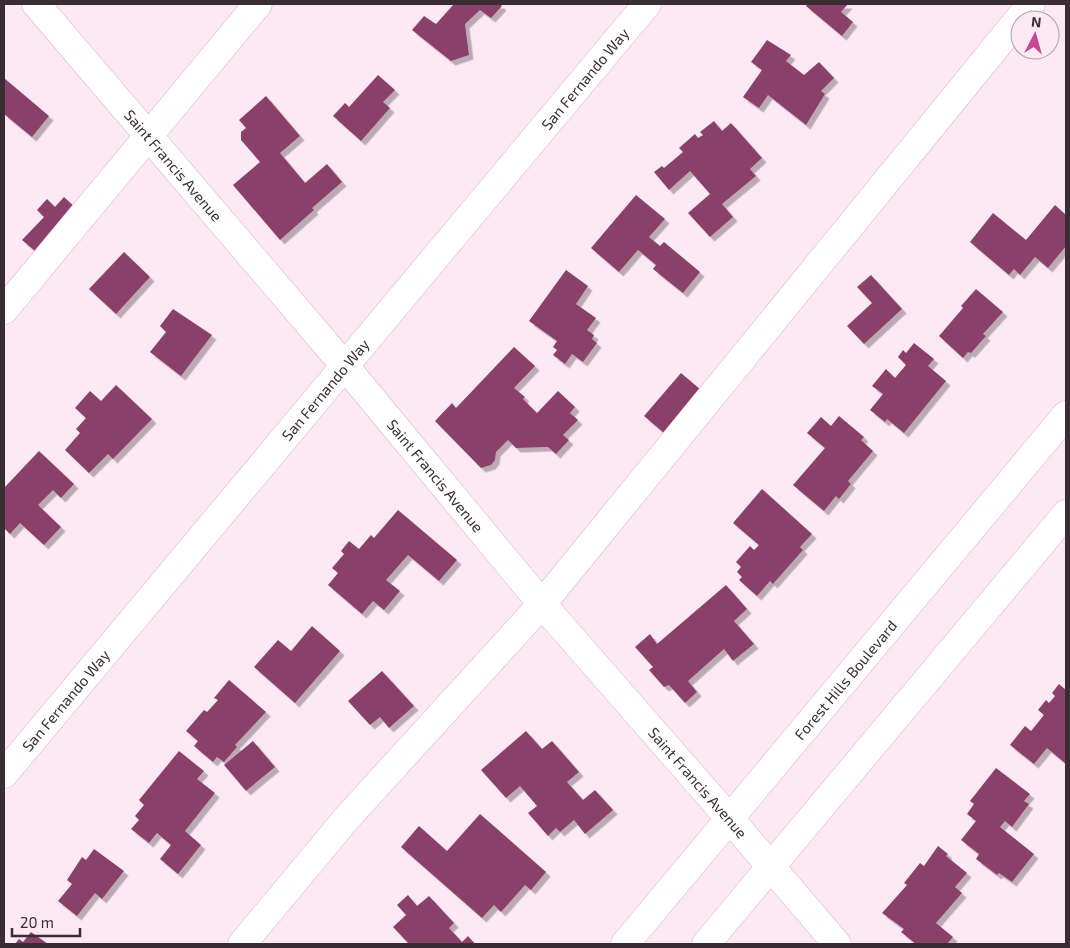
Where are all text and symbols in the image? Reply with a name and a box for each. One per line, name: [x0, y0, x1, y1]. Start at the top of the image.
north arrow: [1010, 10, 1060, 60]
text: N: [1030, 13, 1042, 31]
street label: San Fernando Way: [537, 24, 632, 133]
street label: Saint Francis Avenue: [121, 106, 226, 225]
street label: San Fernando Way: [278, 335, 373, 444]
street label: Saint Francis Avenue: [384, 415, 487, 536]
street label: Forest Hills Boulevard: [790, 616, 900, 743]
street label: San Fernando Way: [18, 646, 113, 755]
street label: Saint Francis Avenue: [645, 723, 751, 842]
scale bar: [12, 906, 80, 938]
text: 20 m: [20, 913, 54, 931]

